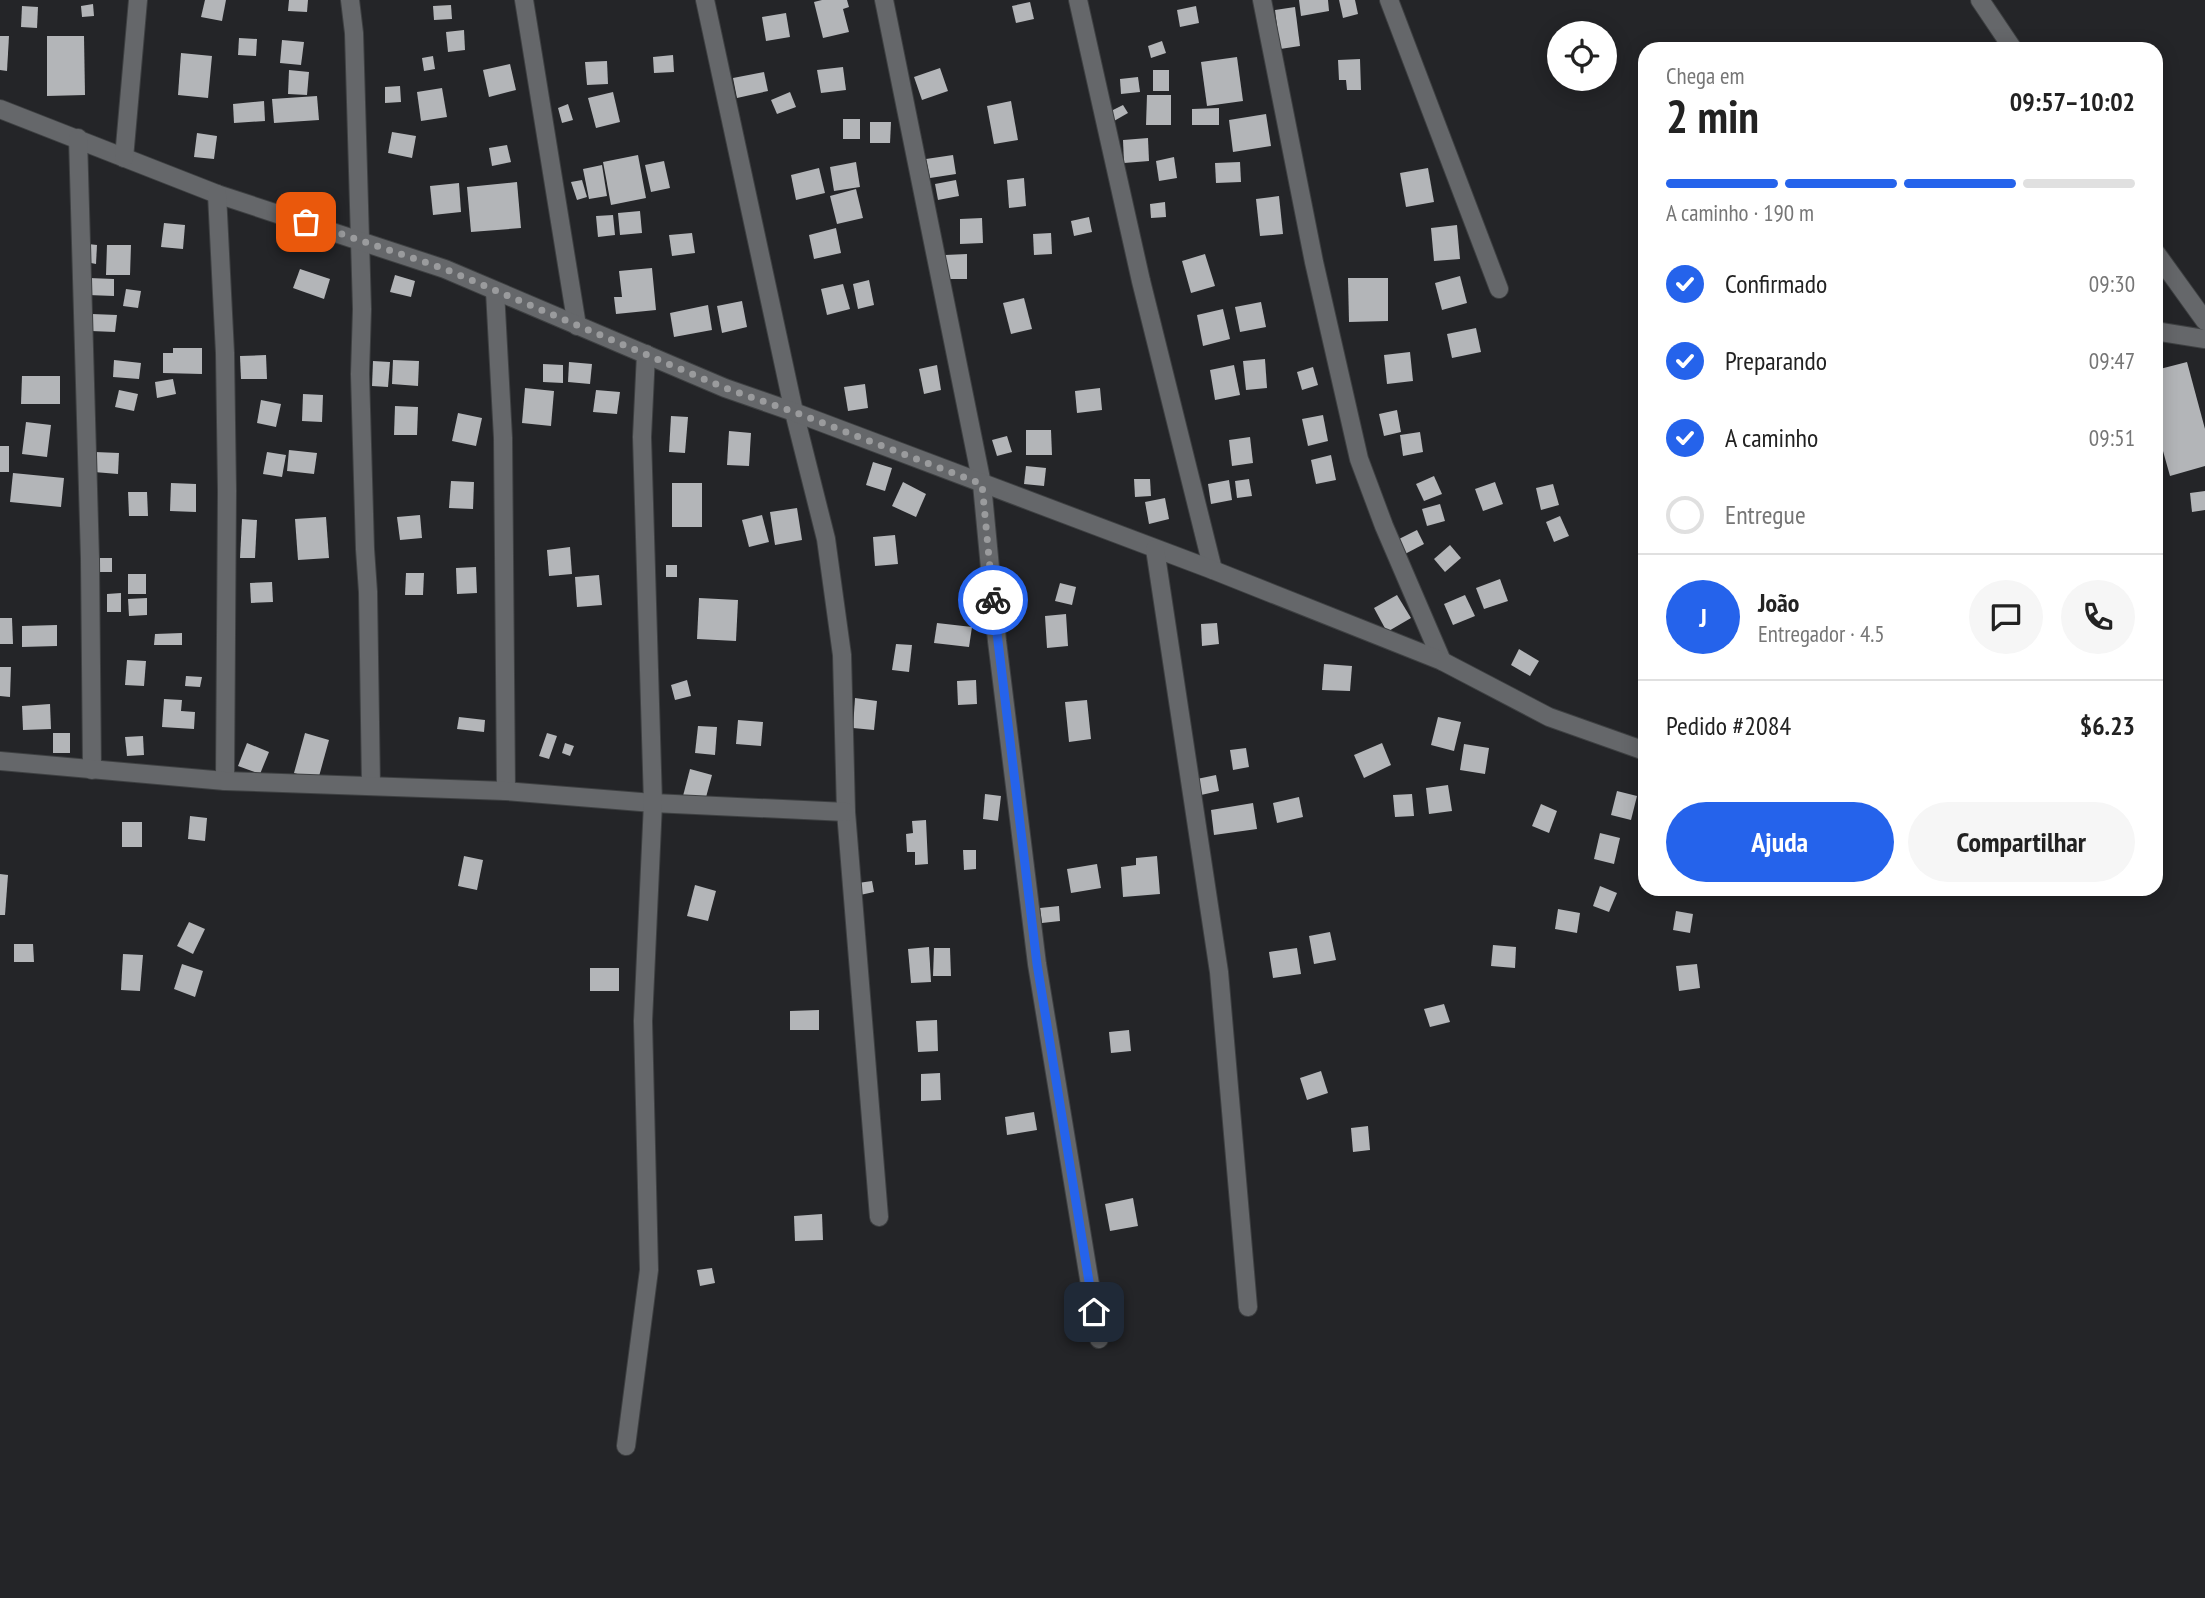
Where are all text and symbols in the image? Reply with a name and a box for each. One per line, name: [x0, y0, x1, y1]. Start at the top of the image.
map controls: [1547, 21, 1617, 91]
button: locate: [1547, 21, 1617, 91]
text: Chega em: [1666, 61, 1744, 90]
text: 09:57–10:02: [2010, 85, 2135, 118]
text: 2 min: [1666, 86, 1759, 146]
pin: [276, 192, 336, 252]
text: A caminho · 190 m: [1666, 198, 1814, 227]
icon: bag: [287, 203, 325, 241]
icon: check: [1666, 265, 1704, 303]
text: Confirmado: [1725, 267, 1827, 300]
text: 09:30: [2089, 269, 2135, 298]
icon: check: [1666, 342, 1704, 380]
text: Preparando: [1725, 344, 1827, 377]
text: 09:47: [2089, 346, 2135, 375]
icon: check: [1666, 419, 1704, 457]
text: A caminho: [1725, 421, 1818, 454]
text: 09:51: [2089, 423, 2135, 452]
text: Entregue: [1725, 498, 1806, 531]
courier: [958, 565, 1028, 635]
button: chat: [1969, 580, 2043, 654]
button: phone: [2061, 580, 2135, 654]
icon: bike: [974, 581, 1012, 619]
text: João: [1758, 586, 1799, 619]
text: J: [1699, 601, 1707, 634]
text: Entregador · 4.5: [1758, 619, 1885, 648]
text: Pedido #2084: [1666, 709, 1791, 742]
text: $6.23: [2080, 709, 2135, 742]
button: Ajuda: [1666, 802, 1894, 882]
button: Compartilhar: [1908, 802, 2135, 882]
pin: [1064, 1282, 1124, 1342]
icon: home: [1075, 1293, 1113, 1331]

